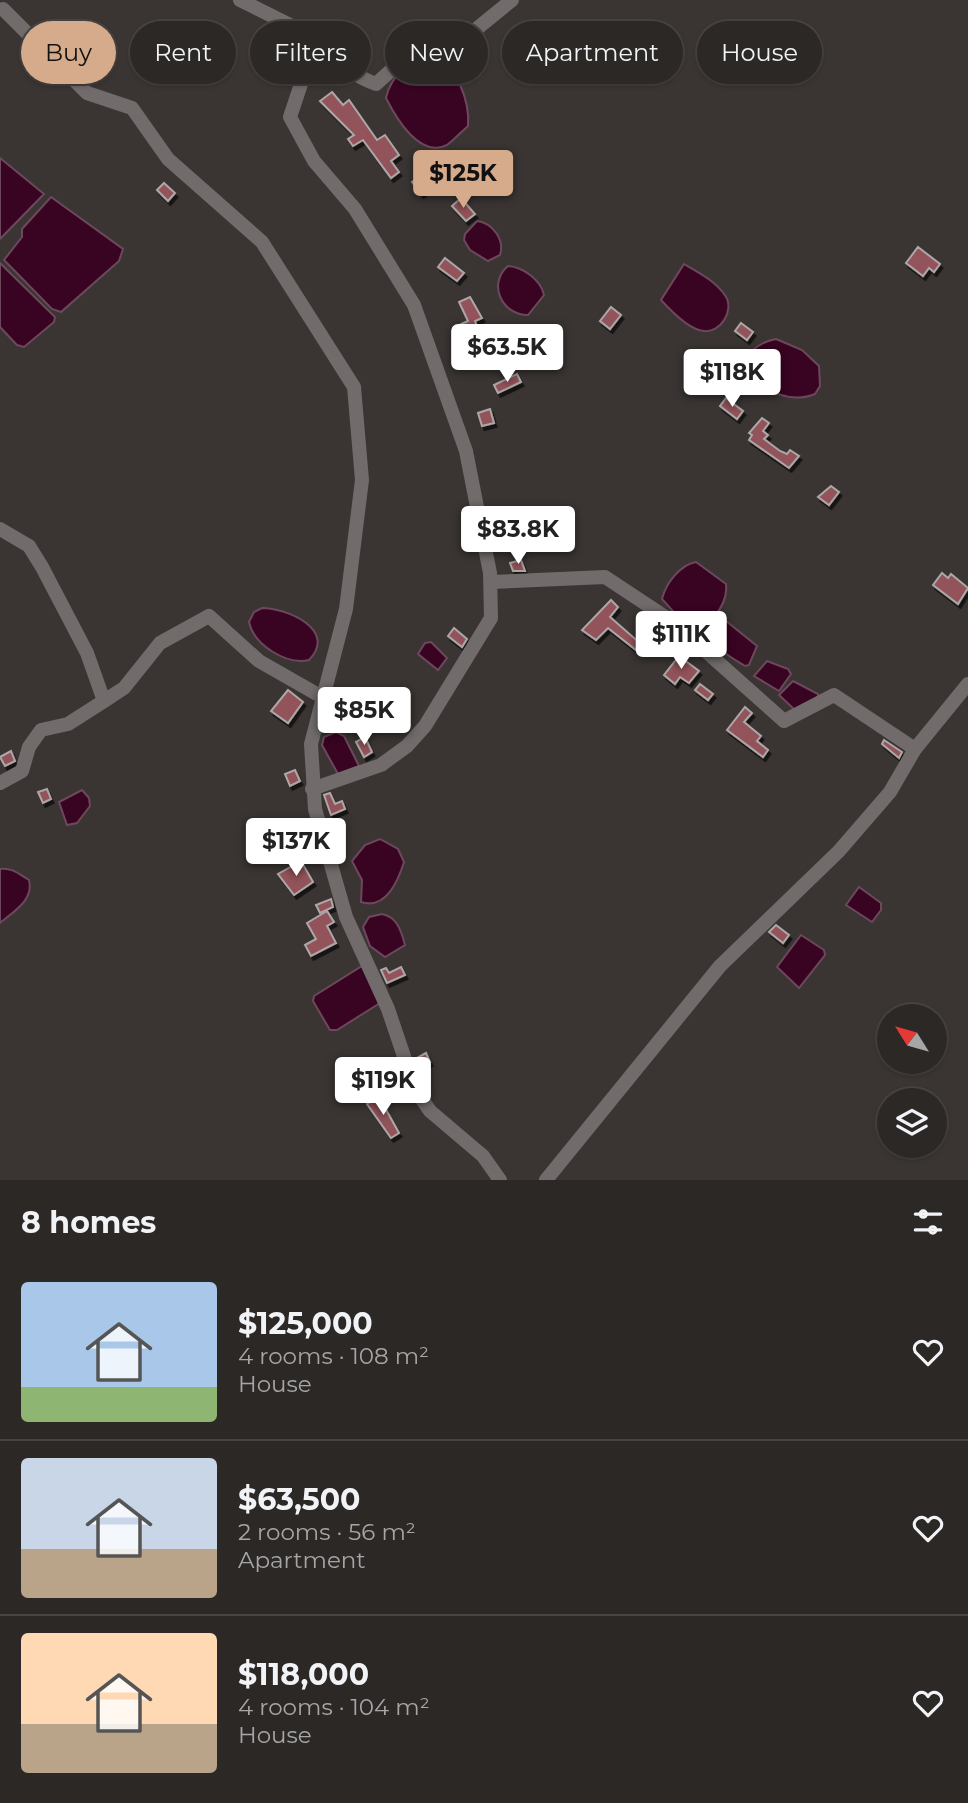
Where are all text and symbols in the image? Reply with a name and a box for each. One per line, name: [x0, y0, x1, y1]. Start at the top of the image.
chip: Buy: [21, 21, 116, 84]
chip: Rent: [130, 21, 236, 84]
chip: Filters: [250, 21, 371, 84]
chip: New: [385, 21, 488, 84]
chip: Apartment: [502, 21, 683, 84]
chip: House: [697, 21, 822, 84]
pin: $125K: [414, 150, 512, 210]
text: $125K: [429, 159, 497, 187]
pin: $63.5K: [450, 324, 564, 384]
text: $63.5K: [467, 333, 547, 361]
pin: $118K: [683, 350, 781, 409]
text: $118K: [700, 358, 764, 386]
pin: $83.8K: [461, 506, 575, 566]
text: $83.8K: [477, 515, 559, 543]
pin: $111K: [632, 612, 730, 671]
text: $111K: [652, 620, 710, 648]
pin: $85K: [323, 688, 405, 747]
text: $85K: [334, 696, 394, 724]
pin: $137K: [247, 818, 345, 878]
text: $137K: [262, 827, 330, 855]
north arrow: [877, 1004, 947, 1074]
map controls: [877, 1004, 947, 1158]
pin: $119K: [334, 1058, 432, 1117]
text: $119K: [351, 1066, 415, 1094]
button: layers: [877, 1088, 947, 1158]
icon: filters: [909, 1203, 947, 1241]
text: 8 homes: [21, 1204, 156, 1241]
text: $125,000: [238, 1305, 373, 1342]
icon: home: [77, 1310, 161, 1394]
icon: heart: [909, 1333, 947, 1371]
text: 4 rooms · 108 m²: [238, 1342, 429, 1370]
text: House: [238, 1370, 312, 1398]
text: $63,500: [238, 1481, 360, 1518]
icon: home: [77, 1486, 161, 1570]
icon: heart: [909, 1509, 947, 1547]
text: 2 rooms · 56 m²: [238, 1518, 416, 1546]
text: Apartment: [238, 1546, 366, 1574]
text: $118,000: [238, 1656, 369, 1693]
icon: home: [77, 1661, 161, 1745]
icon: heart: [909, 1684, 947, 1722]
text: 4 rooms · 104 m²: [238, 1693, 430, 1721]
text: House: [238, 1721, 312, 1749]

